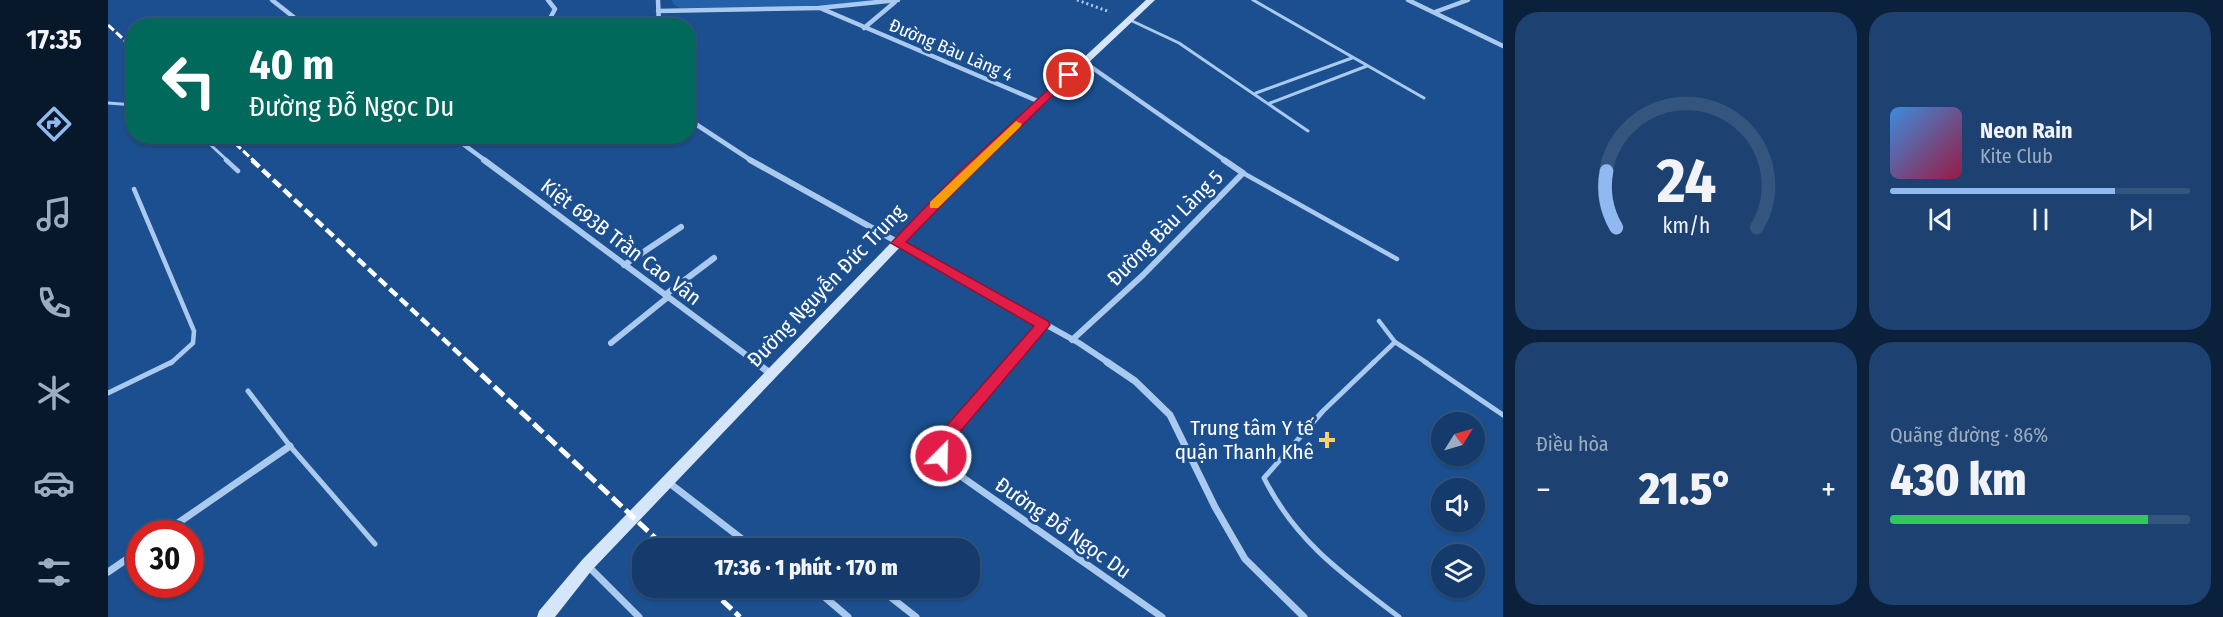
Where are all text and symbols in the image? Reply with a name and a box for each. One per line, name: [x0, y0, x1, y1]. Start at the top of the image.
street label: Đường Bàu Làng 4: [886, 14, 1016, 86]
text: 17:35: [26, 24, 82, 56]
text: 40 m: [249, 40, 334, 90]
icon: left: [150, 42, 228, 120]
pin: [1043, 49, 1094, 100]
icon: arrive: [1052, 58, 1085, 91]
text: Đường Đỗ Ngọc Du: [249, 91, 454, 123]
icon: directions: [33, 103, 75, 145]
text: Neon Rain: [1980, 117, 2073, 144]
text: 24: [1655, 144, 1716, 219]
text: Kite Club: [1980, 144, 2053, 168]
street label: Đường Bàu Làng 5: [1102, 165, 1228, 291]
street label: Kiệt 693B Trần Cao Vân: [536, 173, 706, 311]
icon: music: [33, 193, 75, 235]
street label: Đường Nguyễn Đức Trung: [742, 199, 910, 373]
icon: previous: [1924, 203, 1957, 236]
icon: pause: [2024, 203, 2057, 236]
icon: next: [2124, 203, 2157, 236]
text: km/h: [1662, 214, 1710, 240]
icon: phone: [33, 282, 75, 324]
icon: climate: [33, 372, 75, 414]
north arrow: [1431, 412, 1485, 466]
map controls: [1431, 412, 1485, 598]
place label: Trung tâm Y tế quận Thanh Khê: [1175, 415, 1315, 465]
text: Quãng đường · 86%: [1890, 423, 2048, 447]
position arrow: [909, 424, 973, 488]
marker: Trung tâm Y tế quận Thanh Khê: [1318, 431, 1336, 449]
text: Điều hòa: [1536, 432, 1609, 456]
text: 430 km: [1890, 453, 2026, 507]
icon: car: [33, 462, 75, 504]
text: 21.5°: [1639, 462, 1733, 516]
text: −: [1536, 470, 1551, 510]
text: +: [1821, 470, 1836, 510]
street label: Đường Đỗ Ngọc Du: [990, 472, 1136, 584]
button: sound: [1431, 478, 1485, 532]
speed limit sign: 30: [126, 520, 204, 598]
button: layers: [1431, 544, 1485, 598]
icon: filters: [33, 551, 75, 593]
text: 17:36 · 1 phút · 170 m: [714, 554, 898, 581]

